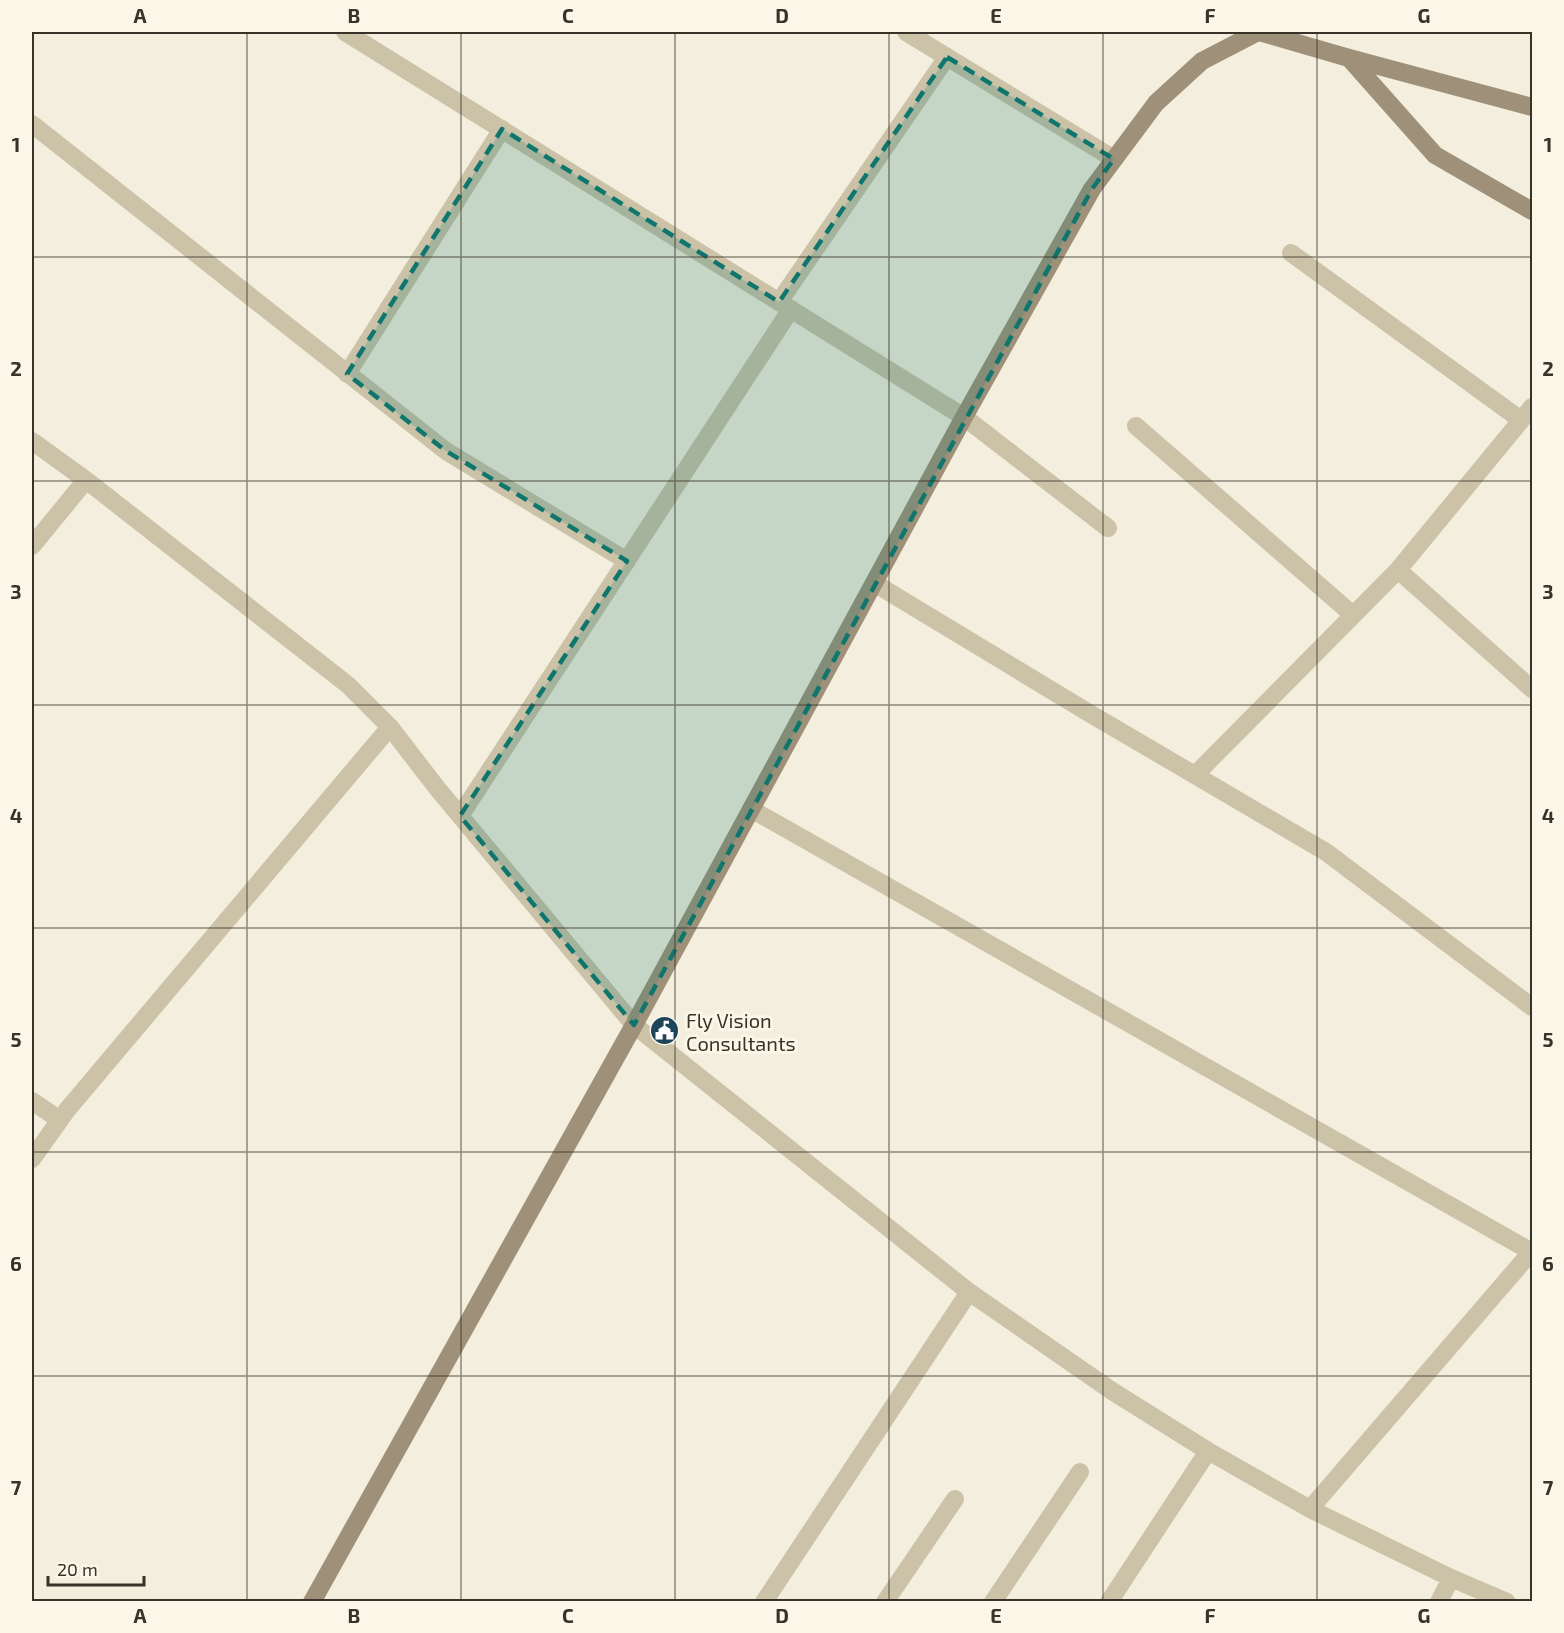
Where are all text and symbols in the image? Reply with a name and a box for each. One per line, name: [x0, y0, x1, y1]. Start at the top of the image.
text: A: [133, 3, 147, 27]
text: B: [348, 3, 360, 27]
text: C: [562, 3, 574, 27]
text: D: [775, 3, 789, 27]
text: E: [990, 3, 1002, 27]
text: F: [1204, 3, 1216, 27]
text: G: [1418, 3, 1430, 27]
text: 1: [12, 132, 20, 156]
text: 1: [1544, 132, 1552, 156]
text: 2: [10, 356, 22, 380]
text: 2: [1542, 356, 1554, 380]
text: 3: [10, 579, 22, 603]
text: 3: [1542, 579, 1554, 603]
text: 4: [10, 803, 23, 827]
text: 4: [1542, 803, 1555, 827]
place label: Fly Vision Consultants: [686, 1008, 796, 1055]
public building icon: Fly Vision Consultants: [649, 1015, 681, 1047]
text: 5: [10, 1027, 22, 1051]
text: 5: [1542, 1027, 1554, 1051]
text: 6: [10, 1251, 22, 1275]
text: 6: [1542, 1251, 1554, 1275]
text: 7: [11, 1475, 22, 1499]
text: 7: [1543, 1475, 1554, 1499]
scale bar: [48, 1549, 144, 1587]
text: 20 m: [57, 1558, 98, 1580]
text: A: [133, 1603, 147, 1627]
text: B: [348, 1603, 360, 1627]
text: C: [562, 1603, 574, 1627]
text: D: [775, 1603, 789, 1627]
text: E: [990, 1603, 1002, 1627]
text: F: [1204, 1603, 1216, 1627]
text: G: [1418, 1603, 1430, 1627]

